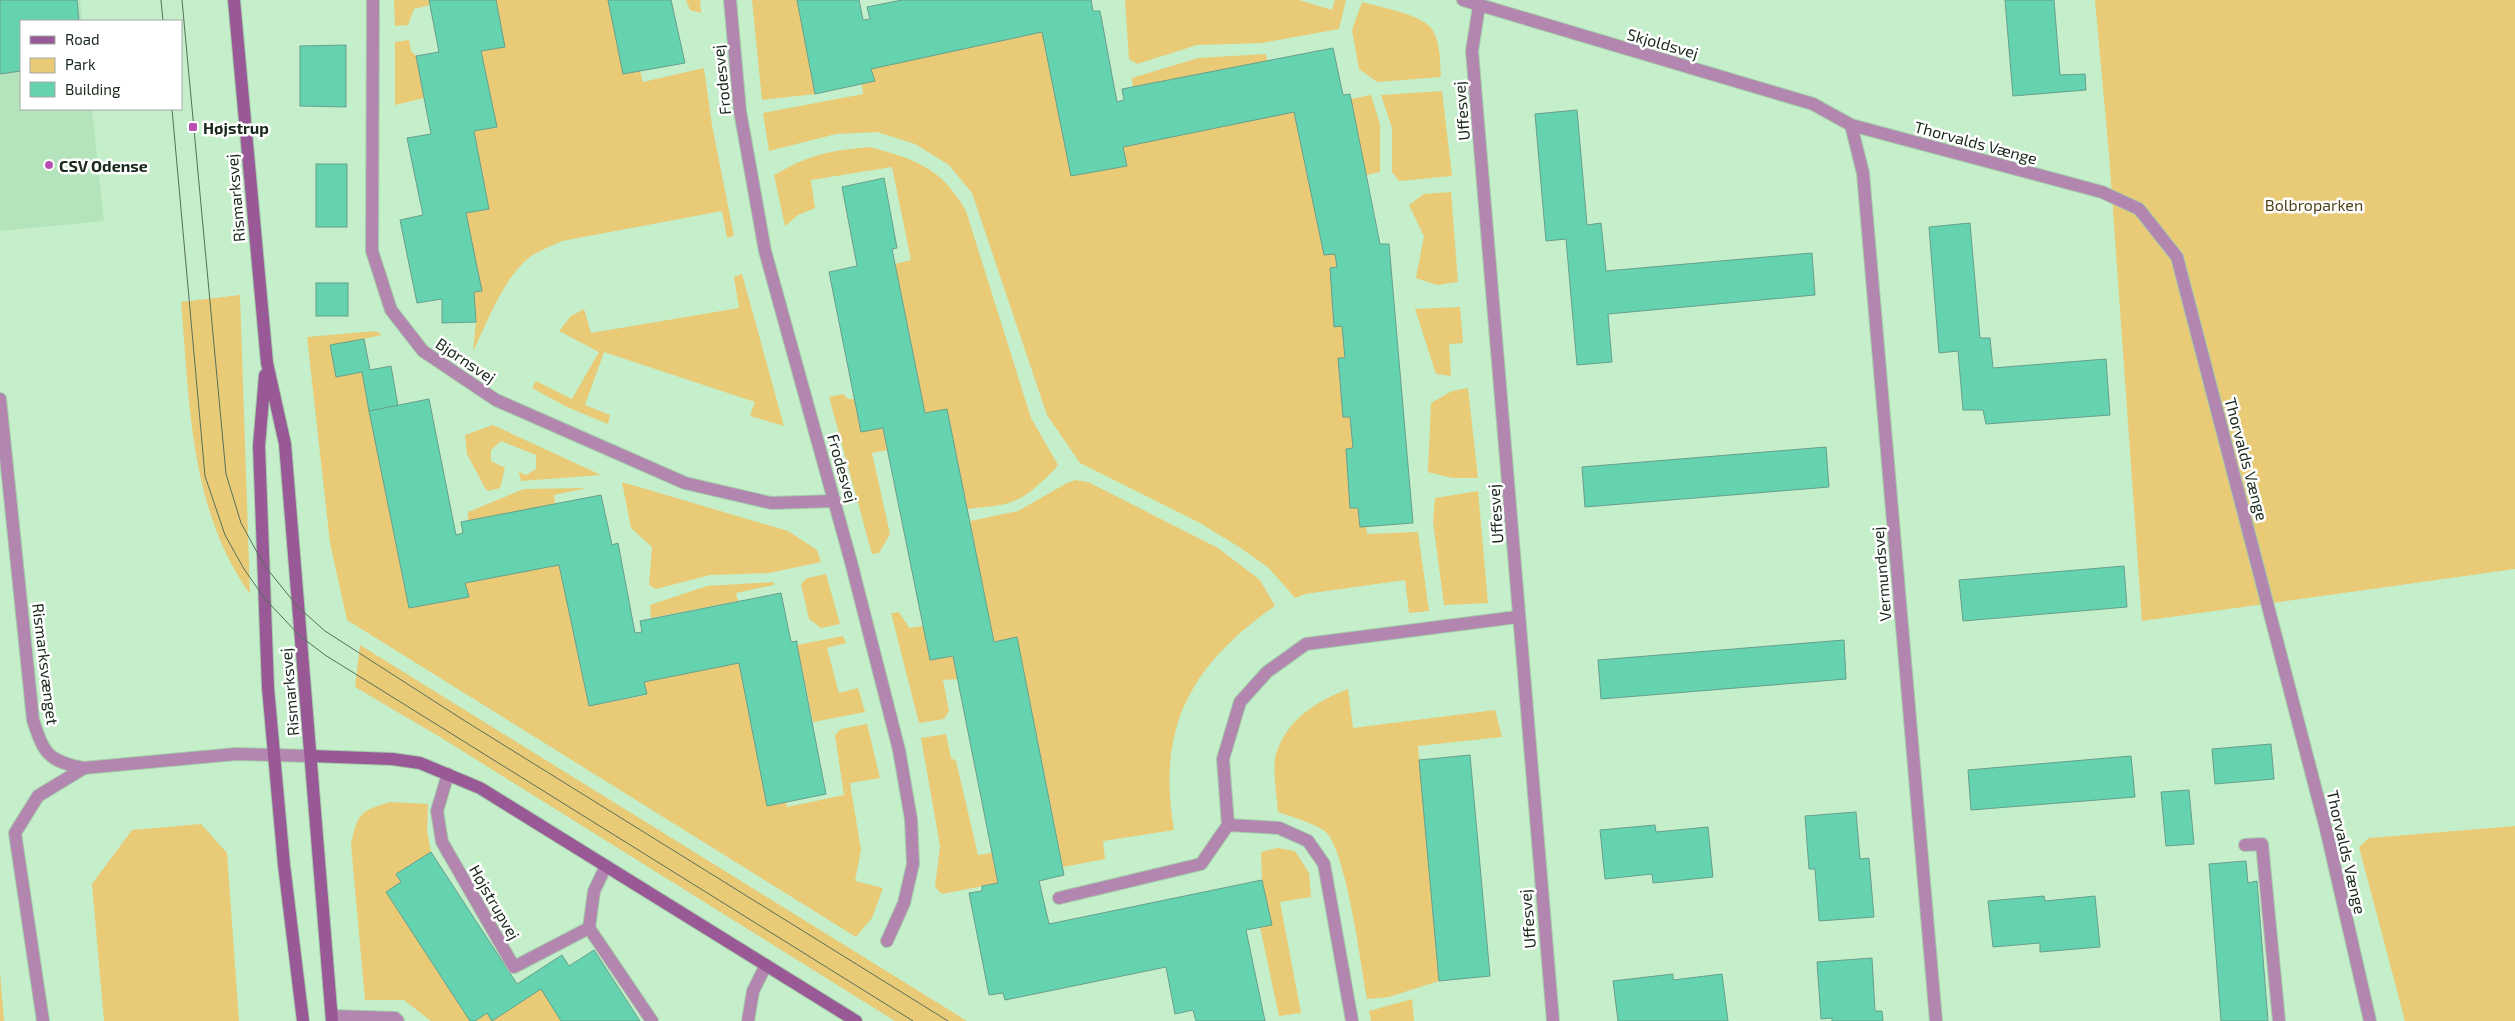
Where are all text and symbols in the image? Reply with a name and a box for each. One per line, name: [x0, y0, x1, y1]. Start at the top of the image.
legend: [20, 20, 182, 110]
street label: Skjoldsvej: [1625, 24, 1701, 63]
text: Road: [65, 30, 100, 48]
street label: Frodesvej: [708, 44, 735, 116]
text: Park: [65, 55, 96, 73]
text: Building: [65, 80, 121, 98]
street label: Uffesvej: [1449, 80, 1474, 141]
street label: Thorvalds Vænge: [1912, 116, 2040, 168]
place label: Højstrup: [203, 118, 269, 137]
marker: Højstrup: [187, 121, 199, 133]
street label: Rismarksvej: [222, 153, 249, 243]
place label: CSV Odense: [59, 156, 148, 175]
marker: CSV Odense: [43, 159, 55, 171]
park label: Bolbroparken: [2265, 195, 2363, 214]
street label: Bjørnsvej: [432, 333, 499, 388]
street label: Thorvalds Vænge: [2221, 395, 2273, 523]
street label: Frodesvej: [823, 432, 862, 505]
street label: Uffesvej: [1483, 484, 1508, 544]
street label: Vermundsvej: [1867, 526, 1896, 622]
street label: Rismarksvænget: [29, 602, 63, 726]
street label: Rismarksvej: [276, 647, 303, 737]
street label: Thorvalds Vænge: [2324, 788, 2370, 916]
street label: Højstrupvej: [465, 861, 524, 944]
street label: Uffesvej: [1515, 888, 1540, 949]

